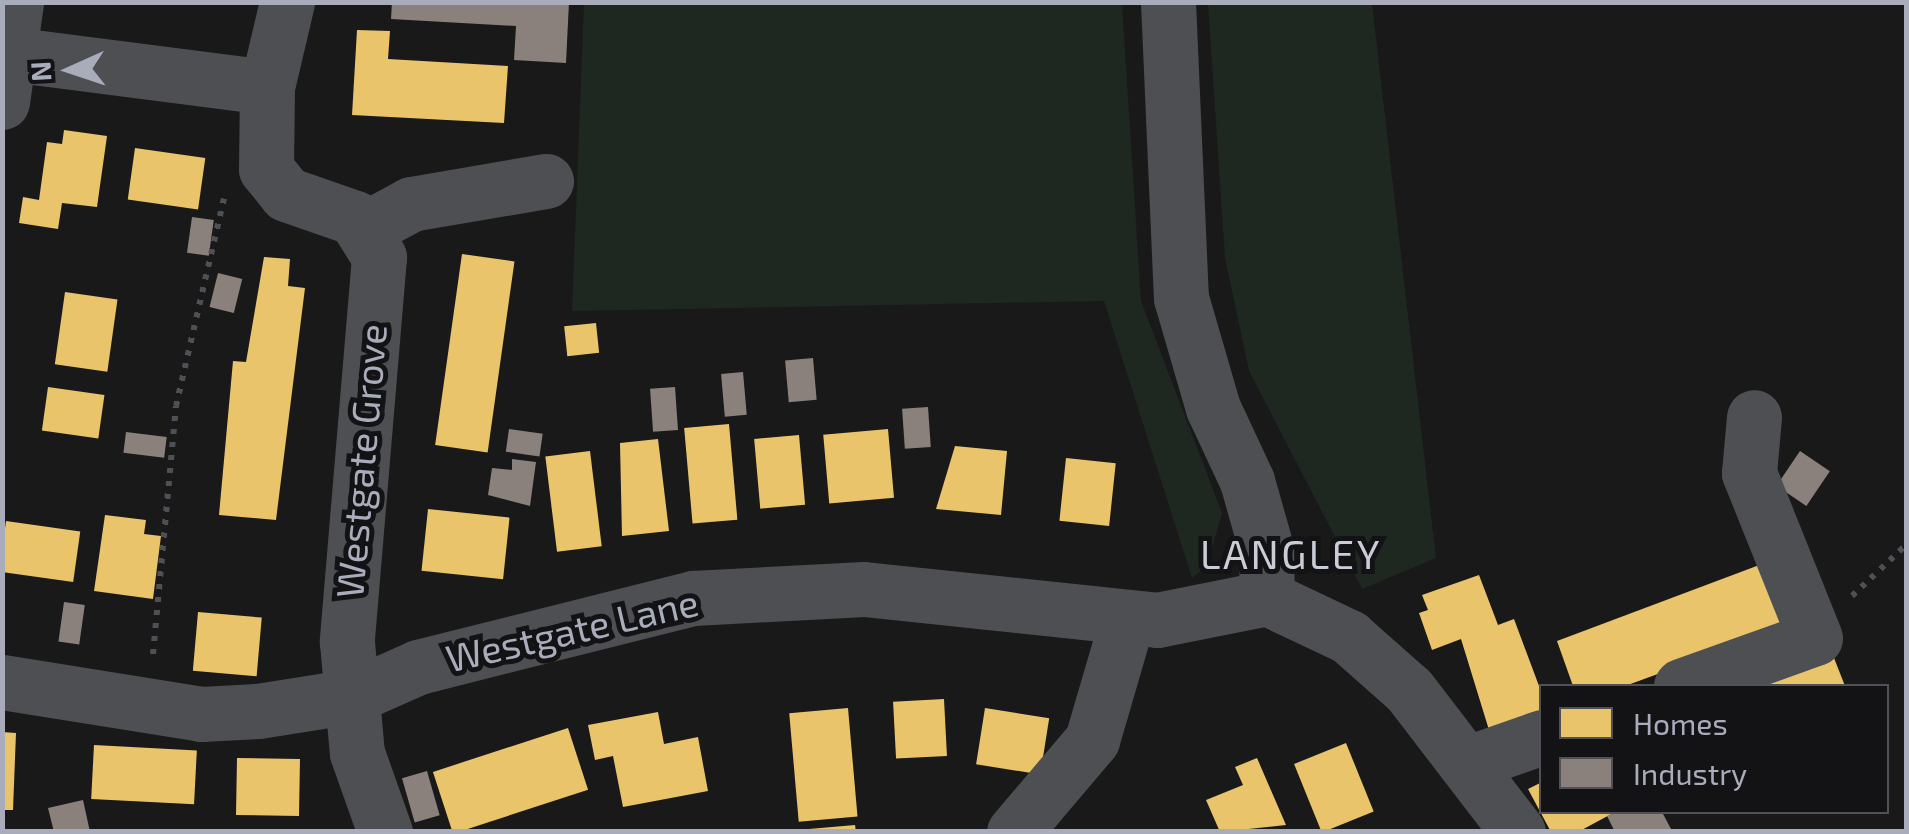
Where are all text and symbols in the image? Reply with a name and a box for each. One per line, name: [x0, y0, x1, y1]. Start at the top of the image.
north arrow: [20, 20, 120, 120]
text: N: [23, 61, 58, 83]
street label: Westgate Grove: [326, 322, 396, 600]
district label: LANGLEY: [1200, 529, 1382, 577]
street label: Westgate Lane: [441, 579, 703, 681]
legend: [1539, 684, 1889, 814]
text: Homes: [1633, 705, 1728, 741]
text: Industry: [1633, 755, 1747, 791]

